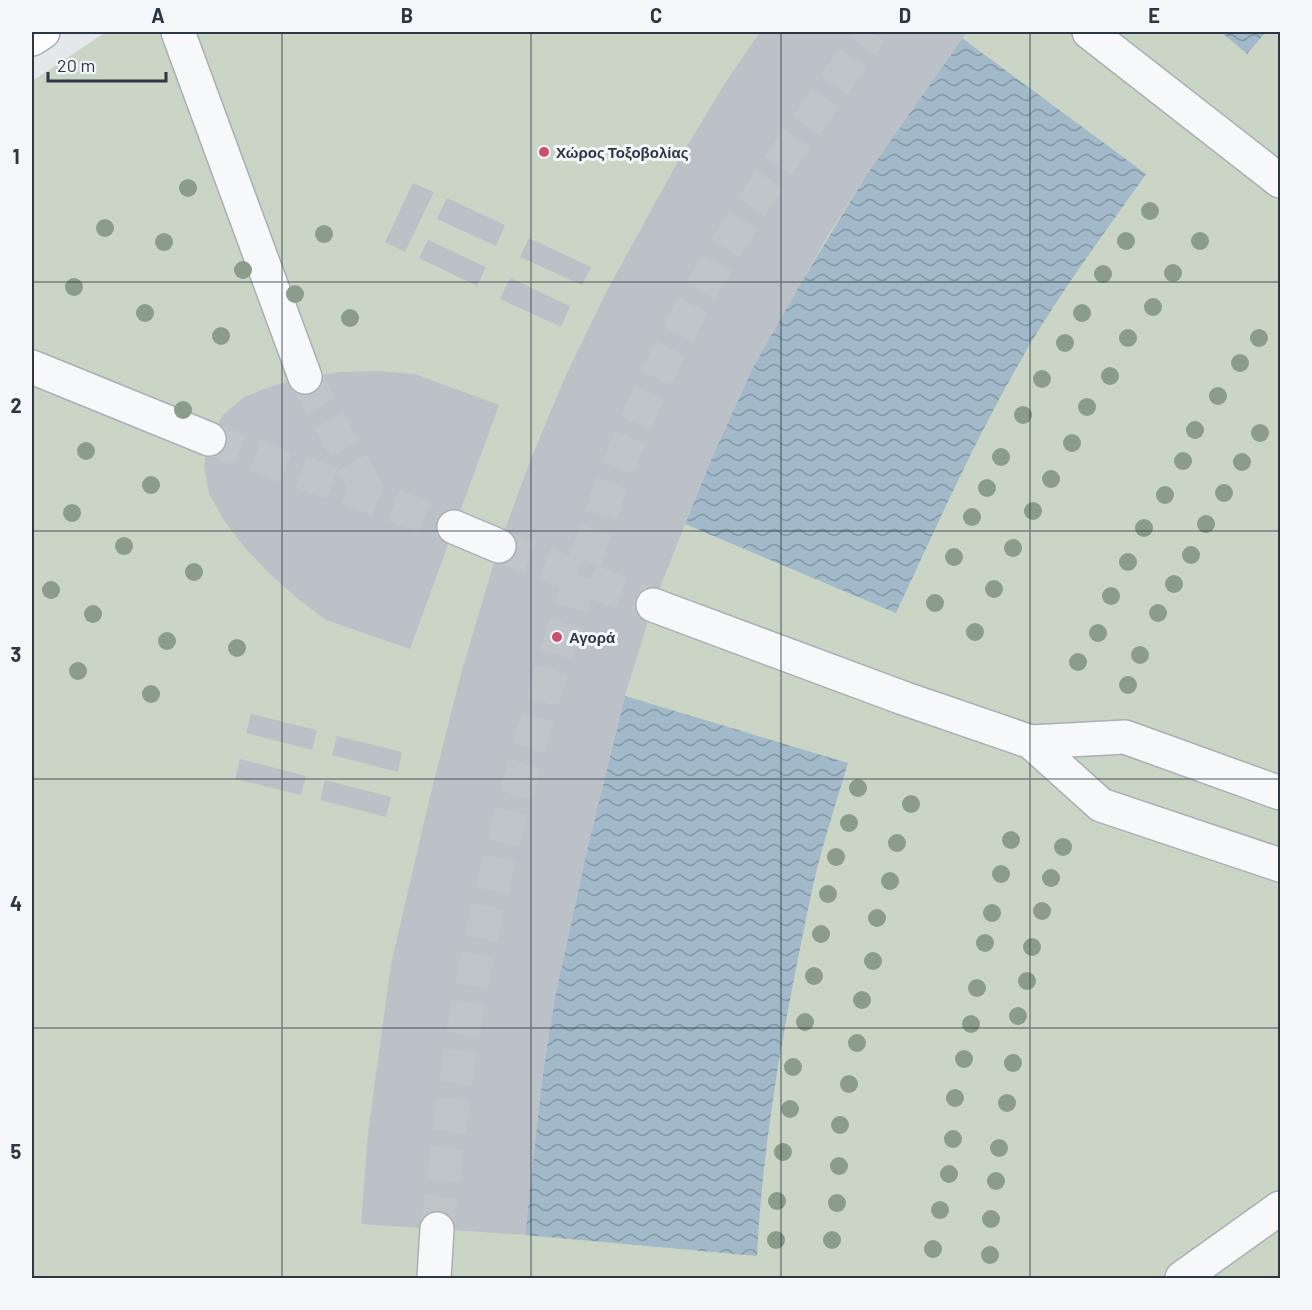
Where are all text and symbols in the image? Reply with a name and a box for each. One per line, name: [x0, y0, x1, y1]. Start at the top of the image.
text: A: [151, 3, 165, 27]
text: B: [401, 3, 413, 27]
text: C: [650, 3, 662, 27]
text: D: [899, 3, 911, 27]
text: E: [1148, 3, 1160, 27]
scale bar: [48, 45, 166, 83]
text: 20 m: [57, 54, 95, 76]
place label: Χώρος Τοξοβολίας: [556, 143, 689, 161]
text: 1: [12, 144, 20, 168]
marker: Χώρος Τοξοβολίας: [537, 145, 551, 159]
text: 2: [10, 393, 22, 417]
place label: Αγορά: [569, 628, 616, 646]
marker: Αγορά: [550, 630, 564, 644]
text: 3: [11, 642, 21, 666]
text: 4: [10, 891, 22, 915]
text: 5: [11, 1139, 22, 1163]

